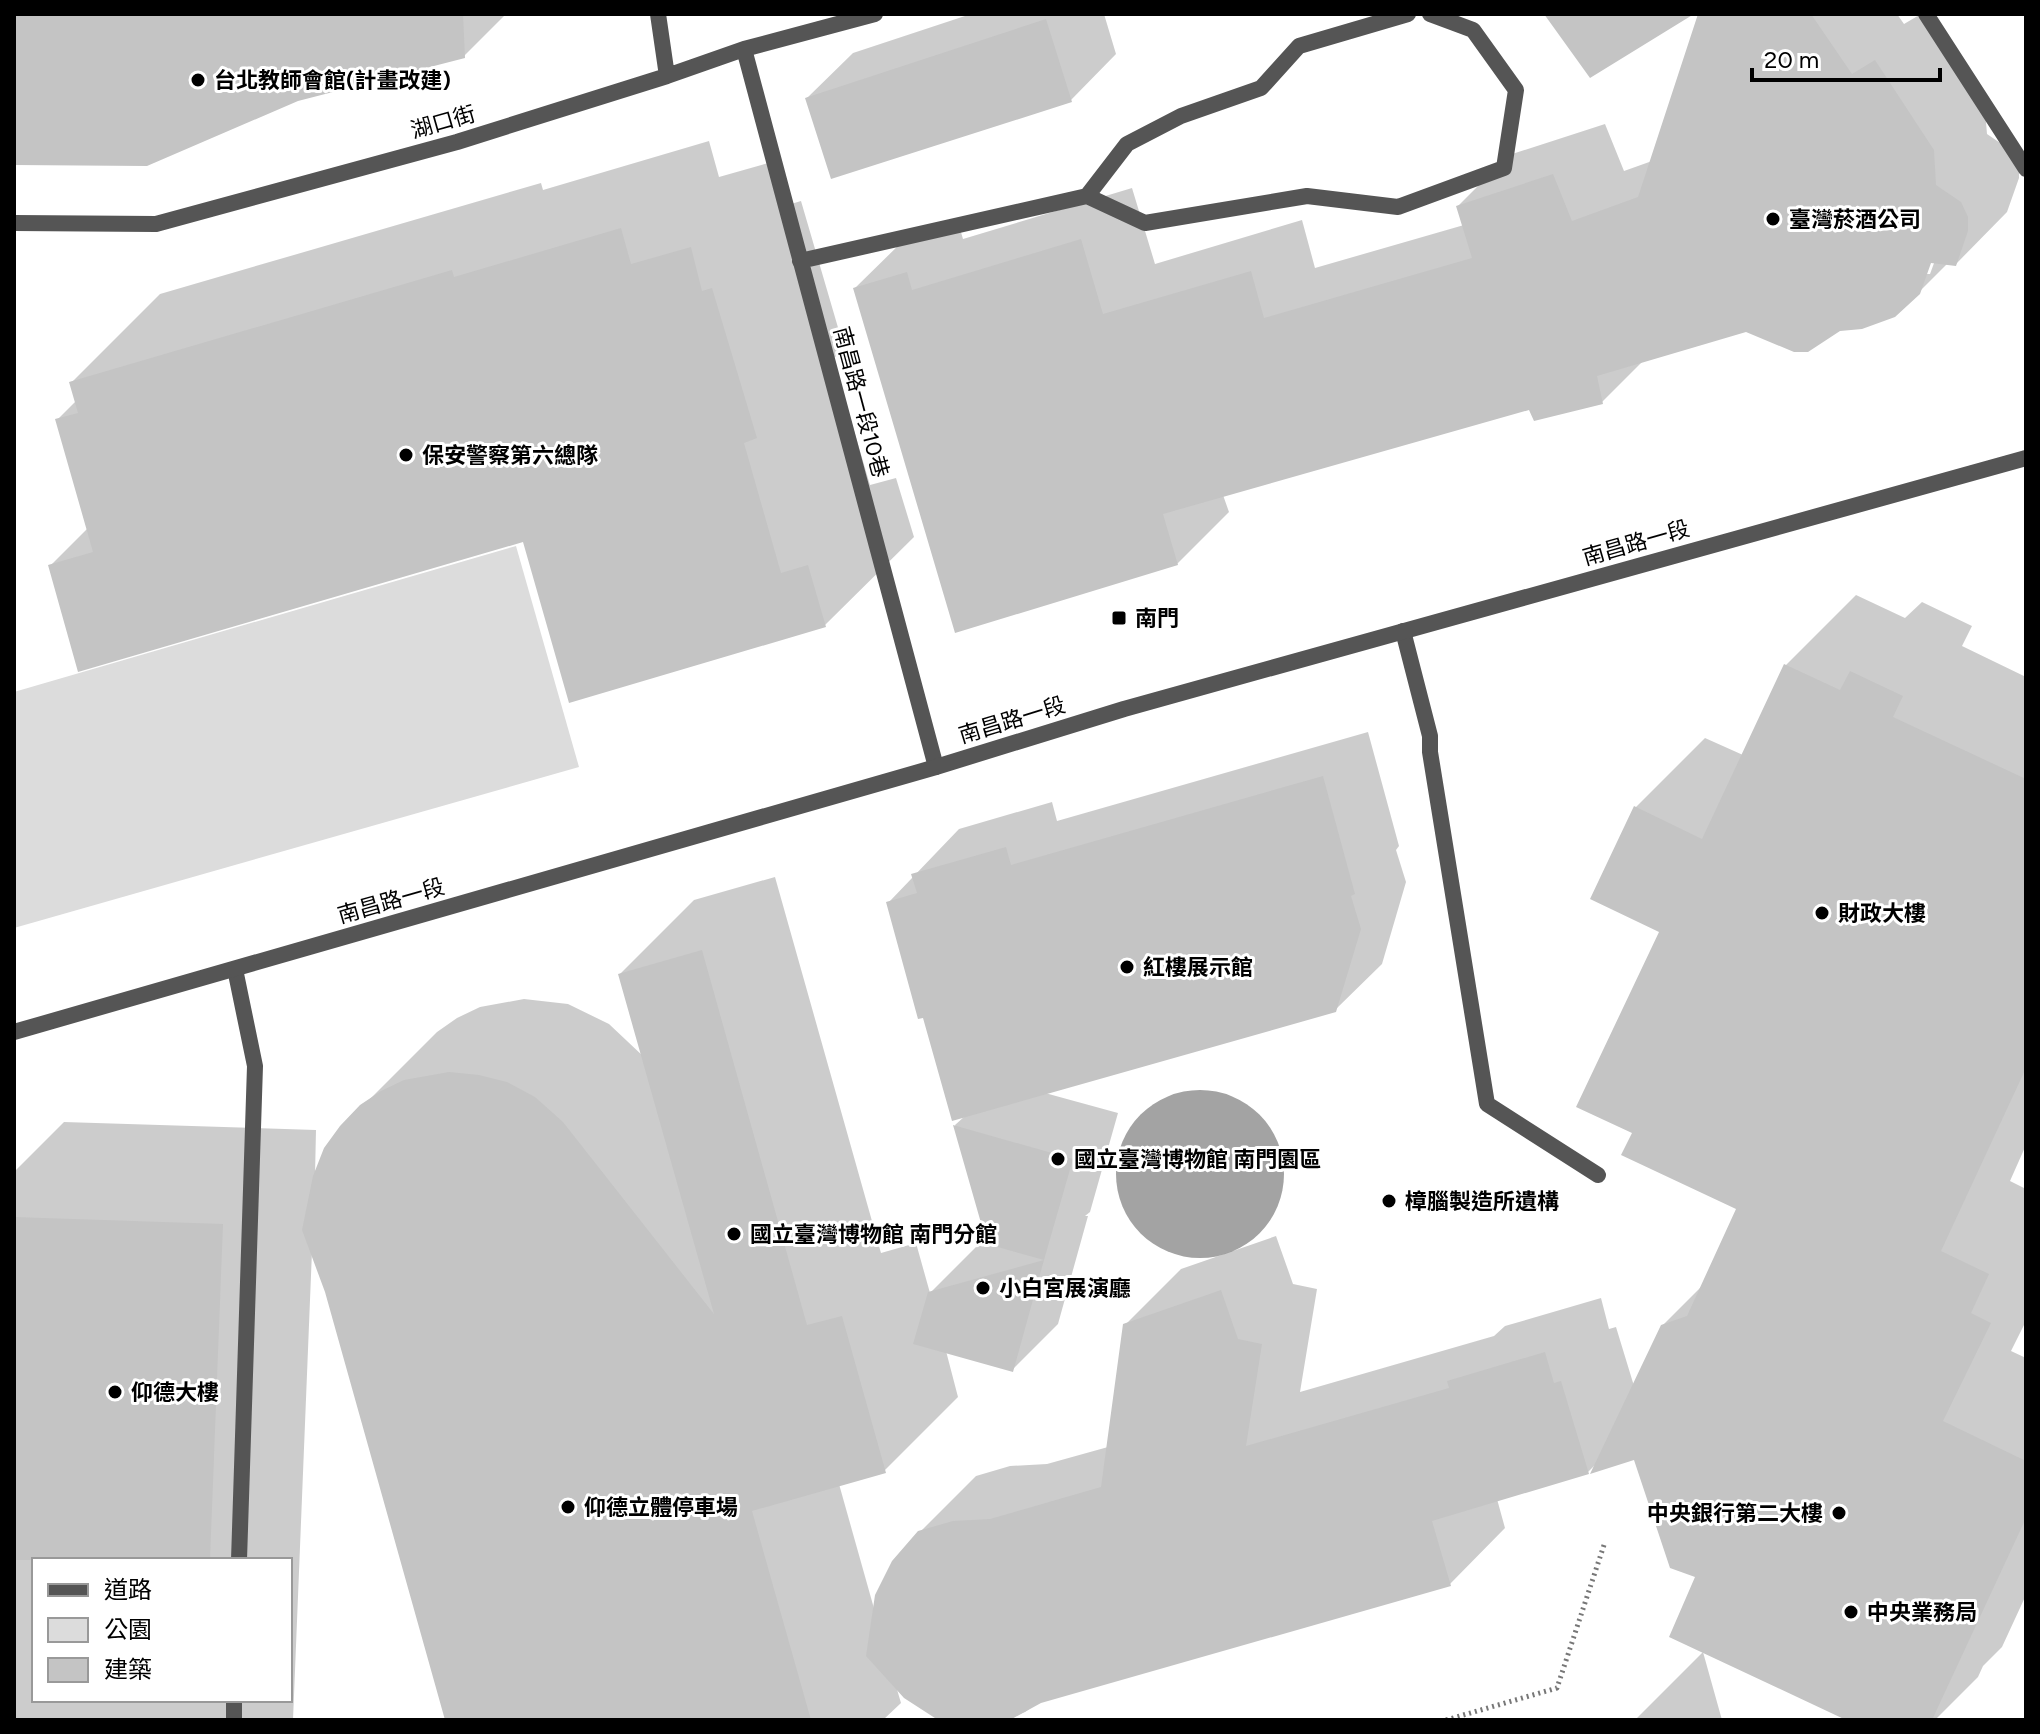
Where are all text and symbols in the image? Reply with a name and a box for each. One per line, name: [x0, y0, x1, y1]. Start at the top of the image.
scale bar: [1752, 32, 1940, 82]
text: 20 m: [1764, 45, 1819, 74]
place label: 台北教師會館(計畫改建): [214, 67, 451, 94]
marker: 台北教師會館(計畫改建): [189, 71, 207, 89]
street label: 湖口街: [408, 100, 478, 144]
place label: 臺灣菸酒公司: [1789, 206, 1921, 233]
marker: 臺灣菸酒公司: [1764, 210, 1782, 228]
street label: 南昌路一段10巷: [828, 324, 894, 480]
place label: 保安警察第六總隊: [422, 442, 598, 469]
marker: 保安警察第六總隊: [397, 446, 415, 464]
street label: 南昌路一段: [1579, 515, 1693, 571]
place label: 南門: [1135, 605, 1179, 632]
marker: 南門: [1110, 609, 1128, 627]
street label: 南昌路一段: [955, 691, 1069, 749]
street label: 南昌路一段: [334, 873, 448, 929]
place label: 財政大樓: [1838, 900, 1926, 927]
marker: 財政大樓: [1813, 904, 1831, 922]
place label: 紅樓展示館: [1143, 954, 1253, 981]
marker: 紅樓展示館: [1118, 958, 1136, 976]
place label: 國立臺灣博物館 南門園區: [1074, 1146, 1321, 1173]
marker: 國立臺灣博物館 南門園區: [1049, 1150, 1067, 1168]
place label: 樟腦製造所遺構: [1405, 1188, 1559, 1215]
marker: 樟腦製造所遺構: [1380, 1192, 1398, 1210]
place label: 國立臺灣博物館 南門分館: [750, 1221, 997, 1248]
marker: 國立臺灣博物館 南門分館: [725, 1225, 743, 1243]
place label: 小白宮展演廳: [999, 1275, 1131, 1302]
marker: 小白宮展演廳: [974, 1279, 992, 1297]
place label: 仰德大樓: [131, 1379, 219, 1406]
marker: 仰德大樓: [106, 1383, 124, 1401]
place label: 仰德立體停車場: [584, 1494, 738, 1521]
marker: 仰德立體停車場: [559, 1498, 577, 1516]
place label: 中央銀行第二大樓: [1647, 1500, 1823, 1527]
marker: 中央銀行第二大樓: [1830, 1504, 1848, 1522]
legend: [32, 1558, 292, 1702]
text: 道路: [104, 1575, 152, 1604]
place label: 中央業務局: [1867, 1599, 1977, 1626]
marker: 中央業務局: [1842, 1603, 1860, 1621]
text: 公園: [104, 1615, 152, 1644]
text: 建築: [104, 1655, 152, 1684]

